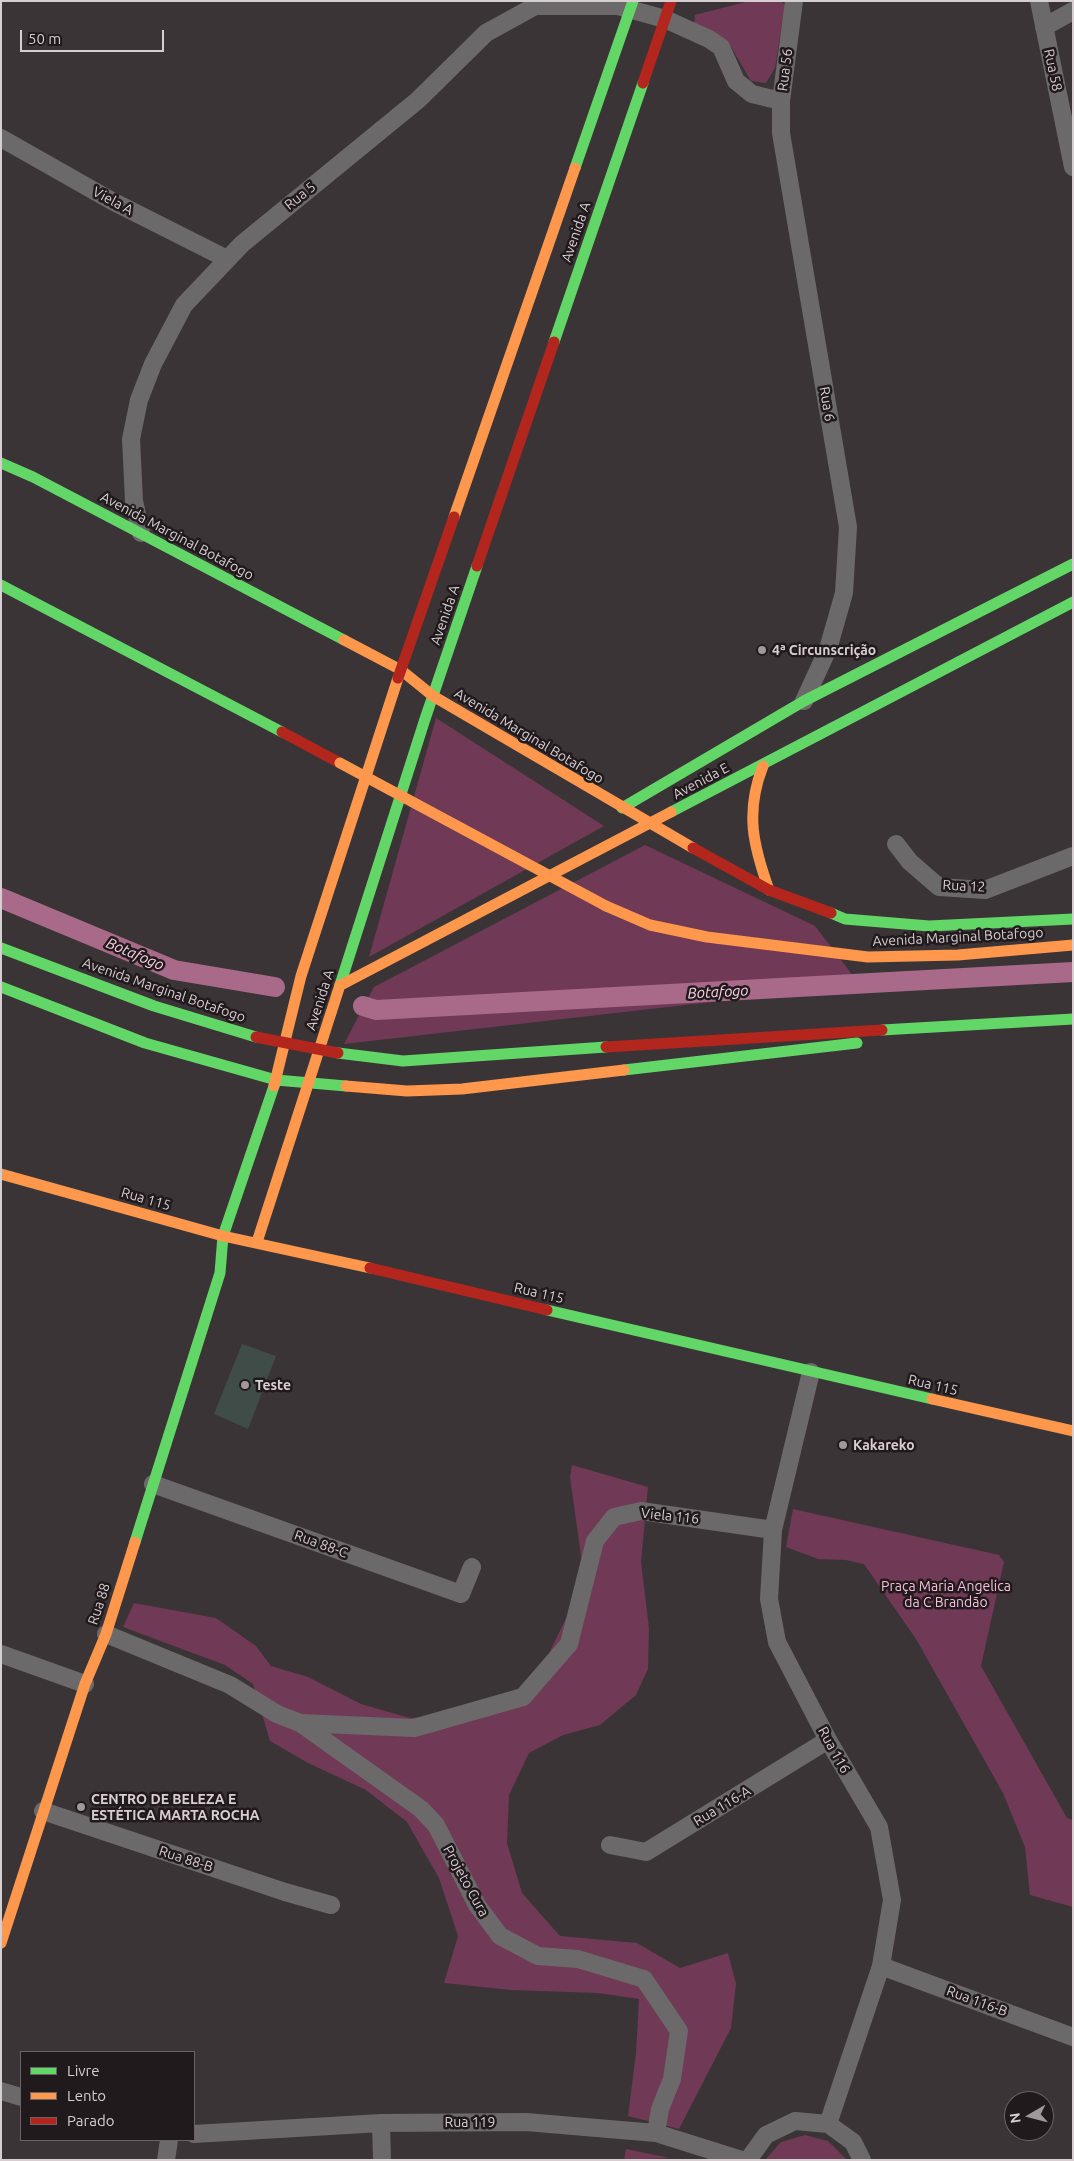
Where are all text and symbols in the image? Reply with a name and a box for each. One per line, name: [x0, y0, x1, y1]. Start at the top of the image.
scale bar: [22, 20, 166, 52]
text: 50 m: [28, 30, 61, 47]
street label: Rua 58: [1040, 47, 1066, 93]
street label: Rua 56: [774, 48, 796, 92]
street label: Rua 5: [281, 178, 319, 214]
street label: Viela A: [90, 183, 136, 219]
street label: Avenida A: [558, 200, 594, 264]
street label: Rua 6: [816, 385, 838, 423]
street label: Avenida Marginal Botafogo: [98, 488, 256, 584]
street label: Avenida A: [427, 583, 463, 647]
place label: 4ª Circunscrição: [772, 642, 876, 658]
marker: 4ª Circunscrição: [756, 644, 768, 656]
street label: Avenida Marginal Botafogo: [451, 685, 607, 787]
street label: Avenida E: [670, 759, 732, 803]
street label: Rua 12: [942, 876, 986, 896]
street label: Avenida Marginal Botafogo: [872, 924, 1044, 950]
water label: Botafogo: [103, 934, 167, 974]
street label: Avenida Marginal Botafogo: [80, 954, 248, 1026]
street label: Avenida A: [302, 968, 338, 1032]
water label: Botafogo: [687, 981, 749, 1003]
street label: Rua 115: [119, 1184, 173, 1214]
street label: Rua 115: [512, 1279, 566, 1307]
street label: Rua 115: [906, 1371, 960, 1399]
place label: Teste: [255, 1377, 291, 1393]
marker: Teste: [239, 1379, 251, 1391]
place label: Kakareko: [853, 1437, 915, 1453]
marker: Kakareko: [837, 1439, 849, 1451]
street label: Viela 116: [640, 1505, 700, 1527]
street label: Rua 88-C: [292, 1527, 350, 1561]
park label: Praça Maria Angelica da C Brandão: [881, 1578, 1011, 1610]
street label: Rua 88: [84, 1581, 114, 1627]
street label: Rua 116: [814, 1724, 854, 1776]
street label: Rua 116-A: [690, 1782, 754, 1830]
place label: CENTRO DE BELEZA E ESTÉTICA MARTA ROCHA: [91, 1791, 260, 1824]
marker: CENTRO DE BELEZA E ESTÉTICA MARTA ROCHA: [75, 1801, 87, 1813]
street label: Rua 88-B: [157, 1842, 215, 1876]
street label: Projeto Cura: [440, 1842, 492, 1920]
street label: Rua 116-B: [944, 1982, 1010, 2020]
legend: [20, 2051, 195, 2141]
text: Livre: [67, 2062, 100, 2079]
text: Lento: [67, 2087, 106, 2104]
north arrow: [1004, 2091, 1054, 2141]
text: Parado: [67, 2112, 114, 2129]
text: N: [1006, 2112, 1024, 2124]
street label: Rua 119: [445, 2114, 495, 2130]

